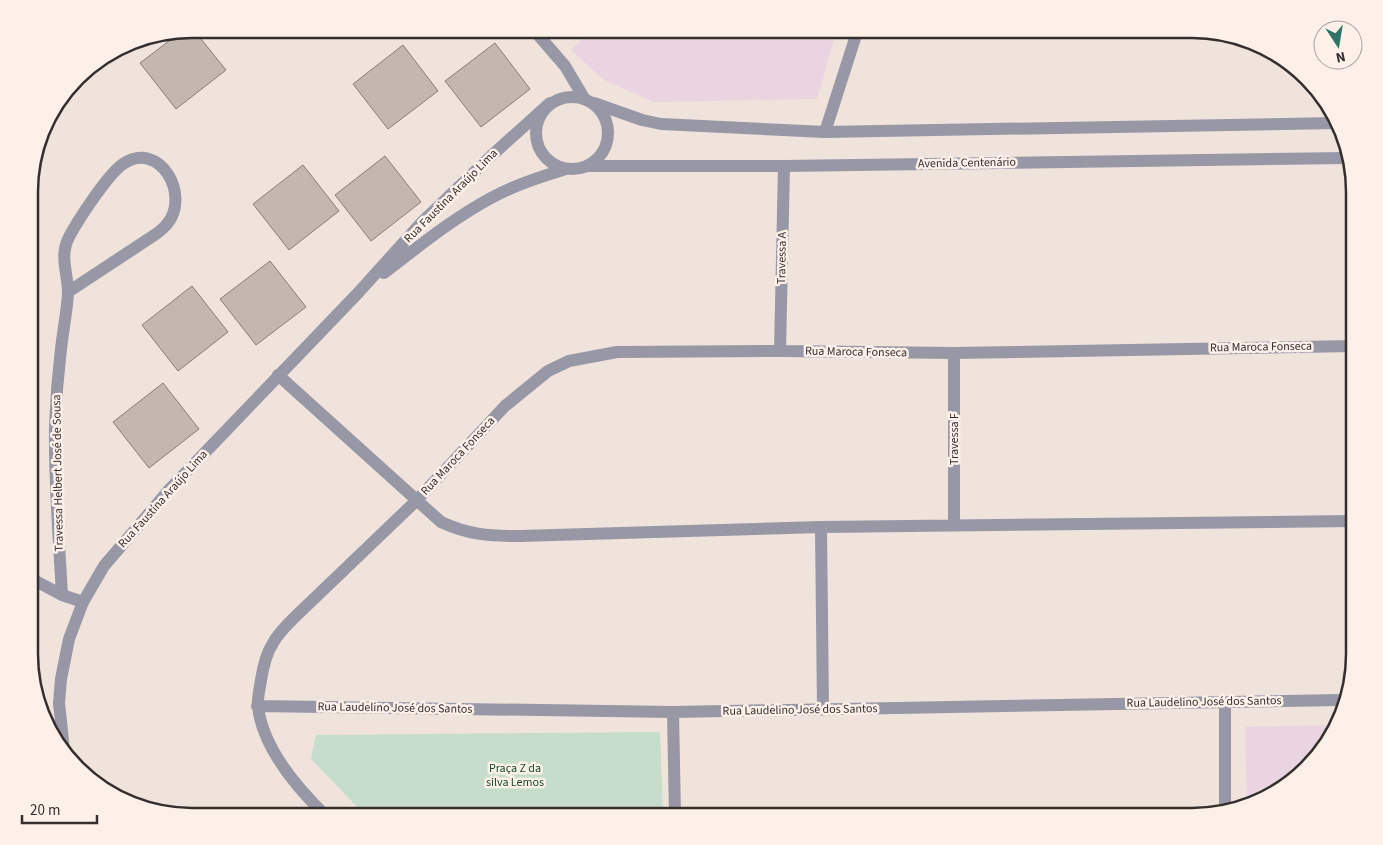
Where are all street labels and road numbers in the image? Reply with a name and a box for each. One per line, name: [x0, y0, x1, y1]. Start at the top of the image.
street label: Rua Faustina Araújo Lima: [400, 145, 502, 247]
street label: Avenida Centenário: [918, 154, 1016, 172]
street label: Travessa A: [773, 231, 791, 284]
street label: Rua Maroca Fonseca: [1210, 338, 1312, 356]
street label: Rua Maroca Fonseca: [805, 343, 907, 361]
street label: Travessa Helbert José de Sousa: [48, 394, 68, 552]
street label: Rua Maroca Fonseca: [417, 413, 499, 499]
street label: Travessa F: [946, 413, 963, 465]
street label: Rua Faustina Araújo Lima: [114, 446, 212, 552]
street label: Rua Laudelino José dos Santos: [1126, 692, 1282, 712]
street label: Rua Laudelino José dos Santos: [317, 698, 473, 718]
street label: Rua Laudelino José dos Santos: [722, 700, 878, 720]

